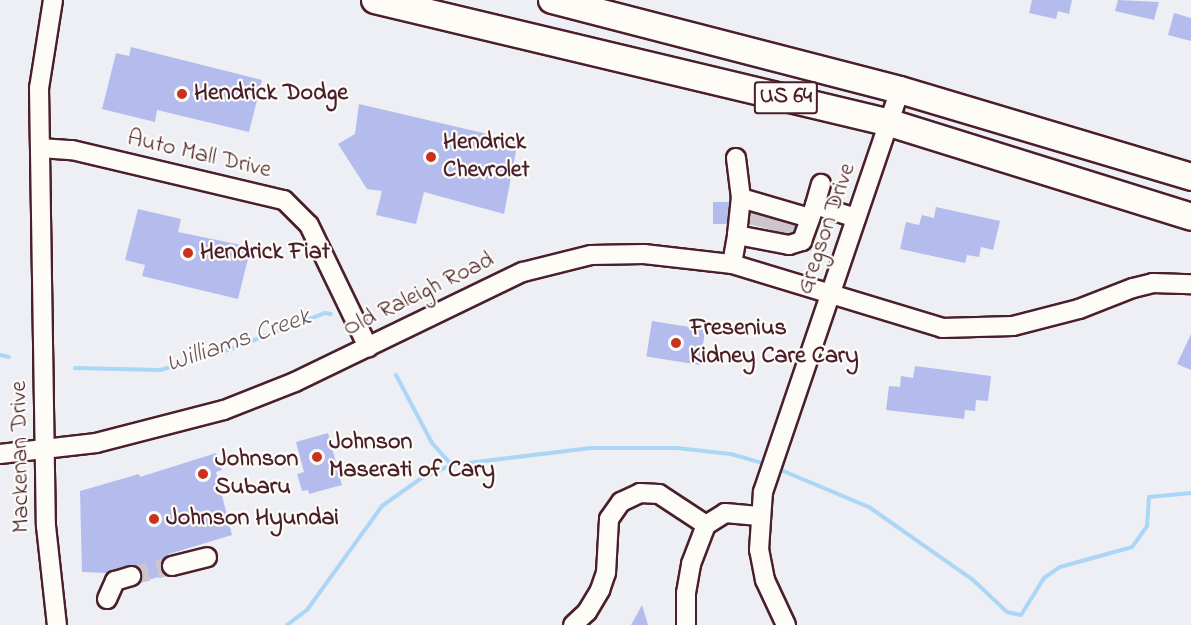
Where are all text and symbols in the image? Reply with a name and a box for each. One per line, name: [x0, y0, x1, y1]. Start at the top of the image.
road number: US 64: [753, 79, 819, 117]
place label: Hendrick Dodge: [194, 80, 348, 108]
marker: Hendrick Dodge: [175, 87, 189, 101]
street label: Auto Mall Drive: [124, 124, 274, 186]
place label: Hendrick Chevrolet: [443, 129, 530, 185]
marker: Hendrick Chevrolet: [424, 150, 438, 164]
street label: Gregson Drive: [791, 160, 863, 298]
place label: Hendrick Fiat: [200, 239, 330, 267]
marker: Hendrick Fiat: [181, 246, 195, 260]
street label: Old Raleigh Road: [339, 246, 499, 344]
water label: Williams Creek: [163, 303, 315, 381]
place label: Fresenius Kidney Care Cary: [690, 315, 859, 371]
marker: Fresenius Kidney Care Cary: [667, 334, 685, 352]
street label: Mackenan Drive: [5, 381, 37, 533]
place label: Johnson Maserati of Cary: [329, 429, 495, 485]
place label: Johnson Subaru: [215, 446, 298, 502]
marker: Johnson Maserati of Cary: [310, 450, 324, 464]
marker: Johnson Subaru: [196, 467, 210, 481]
place label: Johnson Hyundai: [166, 505, 339, 533]
marker: Johnson Hyundai: [147, 512, 161, 526]

